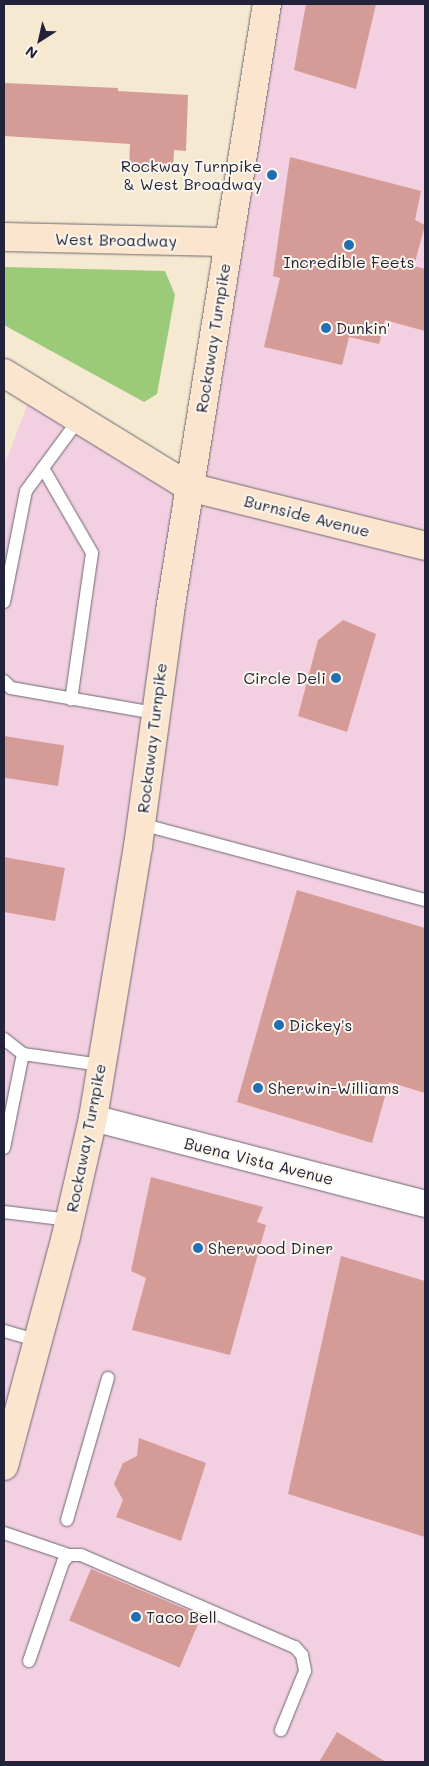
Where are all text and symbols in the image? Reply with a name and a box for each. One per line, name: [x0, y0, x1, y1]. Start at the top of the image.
north arrow: [15, 15, 65, 65]
text: N: [21, 42, 41, 64]
place label: Rockway Turnpike & West Broadway: [121, 156, 262, 194]
marker: Rockway Turnpike & West Broadway: [266, 169, 278, 181]
street label: West Broadway: [55, 229, 177, 251]
marker: Incredible Feets: [343, 239, 355, 251]
place label: Incredible Feets: [283, 252, 415, 272]
street label: Rockaway Turnpike: [192, 262, 234, 414]
place label: Dunkin': [336, 318, 390, 338]
marker: Dunkin': [320, 322, 332, 334]
street label: Burnside Avenue: [242, 491, 372, 541]
street label: Rockaway Turnpike: [133, 662, 171, 814]
place label: Circle Deli: [243, 668, 326, 688]
marker: Circle Deli: [330, 672, 342, 684]
place label: Dickey's: [289, 1015, 352, 1035]
marker: Dickey's: [273, 1019, 285, 1031]
street label: Rockaway Turnpike: [62, 1062, 110, 1214]
place label: Sherwin-Williams: [268, 1078, 399, 1098]
marker: Sherwin-Williams: [252, 1082, 264, 1094]
street label: Buena Vista Avenue: [182, 1133, 336, 1189]
place label: Sherwood Diner: [208, 1238, 333, 1258]
marker: Sherwood Diner: [192, 1242, 204, 1254]
place label: Taco Bell: [146, 1607, 217, 1627]
marker: Taco Bell: [130, 1611, 142, 1623]

